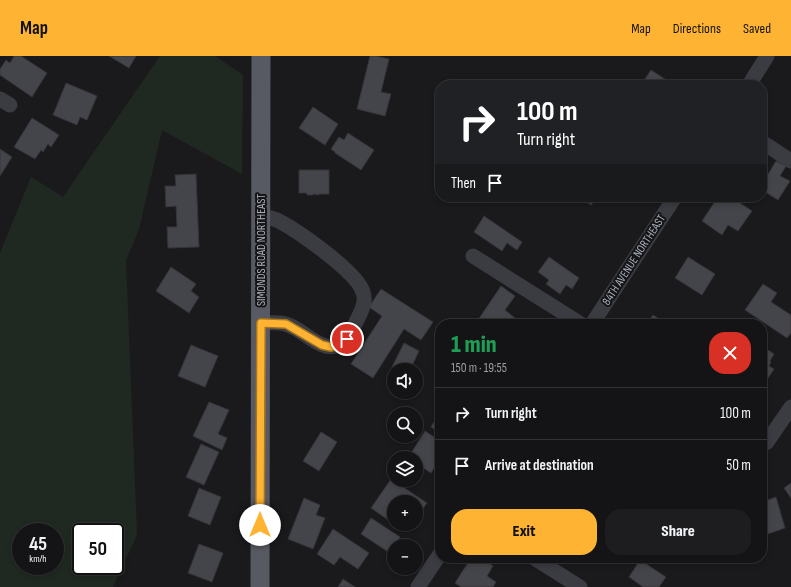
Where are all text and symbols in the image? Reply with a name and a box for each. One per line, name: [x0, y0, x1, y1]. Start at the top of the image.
text: Map: [20, 17, 48, 40]
text: Map: [631, 20, 651, 37]
text: Directions: [673, 20, 721, 37]
text: Saved: [743, 20, 771, 37]
text: 100 m: [517, 95, 578, 128]
icon: right: [451, 96, 503, 148]
text: Turn right: [517, 129, 575, 150]
icon: arrive: [484, 172, 506, 194]
text: Then: [451, 174, 476, 193]
street label: SIMONDS ROAD NORTHEAST: [254, 194, 269, 306]
street label: 84TH AVENUE NORTHEAST: [599, 212, 669, 308]
pin: [330, 322, 364, 356]
icon: arrive: [336, 328, 358, 350]
text: 1 min: [451, 330, 497, 359]
button: close: [709, 332, 751, 374]
text: 150 m · 19:55: [451, 360, 507, 376]
map controls: [387, 363, 423, 575]
button: sound: [387, 363, 423, 399]
icon: right: [451, 403, 473, 425]
text: Turn right: [485, 404, 537, 423]
text: 100 m: [720, 404, 751, 423]
button: search: [387, 407, 423, 443]
button: layers: [387, 451, 423, 487]
icon: arrive: [451, 455, 473, 477]
text: Arrive at destination: [485, 456, 594, 475]
text: 50 m: [726, 456, 751, 475]
button: +: [387, 495, 423, 531]
position arrow: [239, 504, 281, 546]
button: Exit: [451, 509, 597, 555]
button: Share: [605, 509, 751, 555]
speed limit sign: 50: [72, 523, 124, 575]
text: 45: [29, 532, 47, 556]
button: −: [387, 539, 423, 575]
text: km/h: [29, 553, 47, 565]

